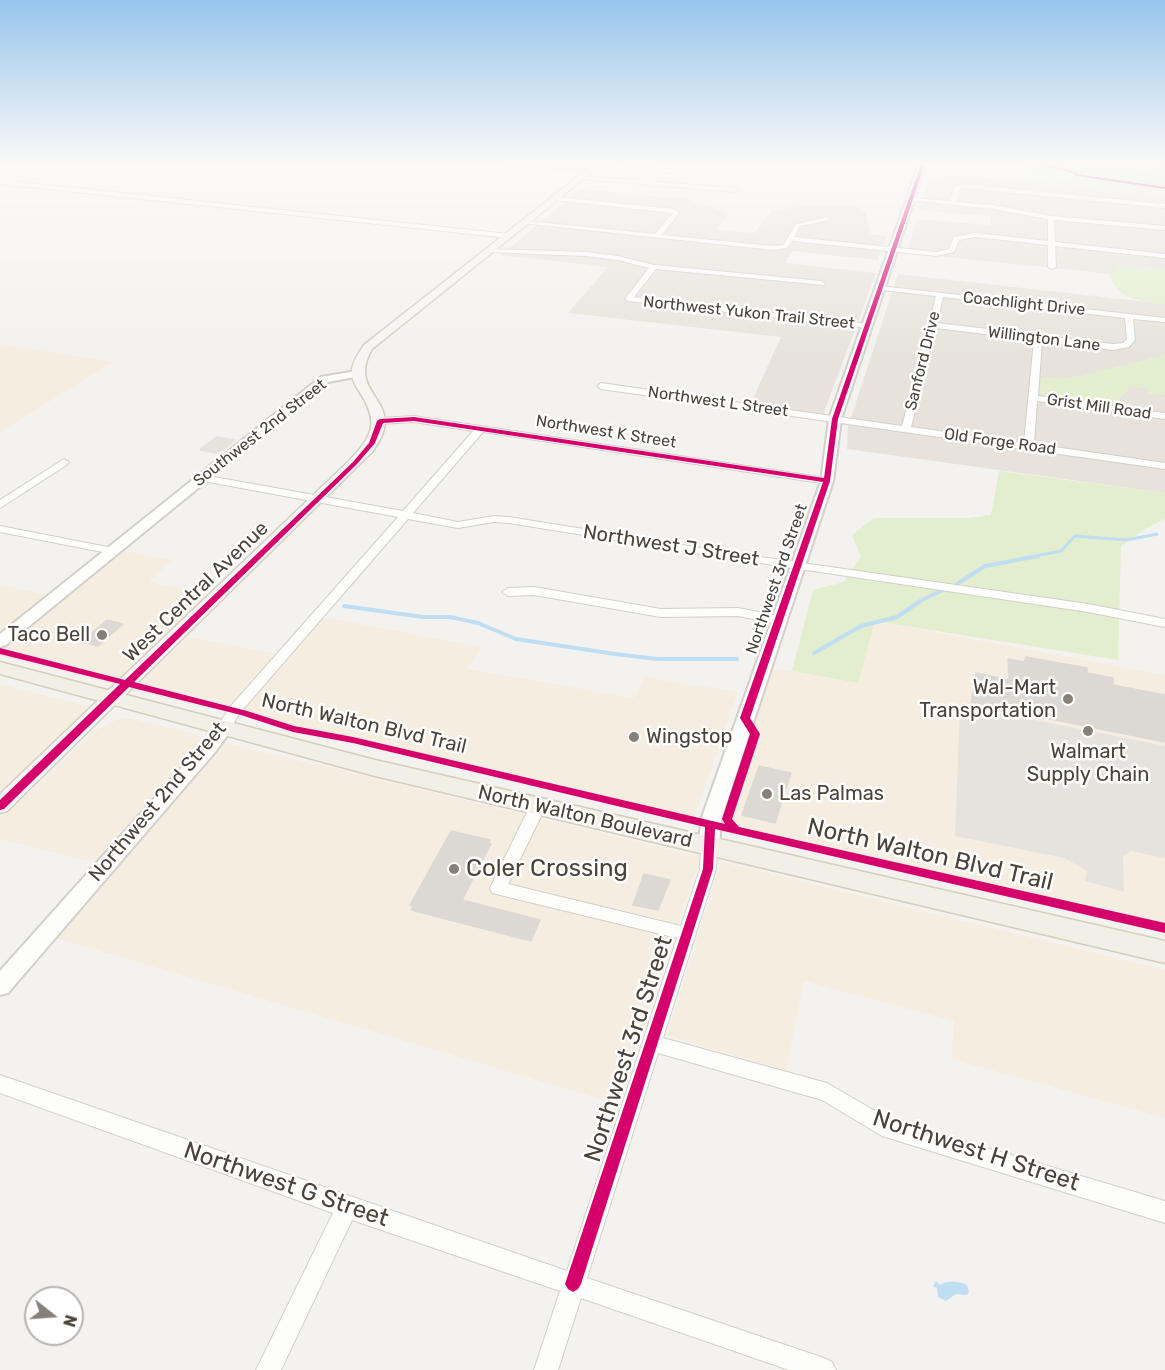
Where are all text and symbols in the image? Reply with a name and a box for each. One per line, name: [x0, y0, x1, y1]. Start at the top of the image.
street label: Coachlight Drive: [962, 288, 1086, 320]
street label: Northwest Yukon Trail Street: [642, 292, 856, 334]
street label: Sanford Drive: [901, 309, 945, 413]
street label: Willington Lane: [987, 323, 1101, 355]
street label: Southwest 2nd Street: [190, 375, 330, 491]
street label: Northwest L Street: [647, 383, 789, 421]
street label: Grist Mill Road: [1045, 390, 1153, 424]
street label: Northwest K Street: [534, 411, 678, 453]
street label: Old Forge Road: [943, 425, 1057, 459]
street label: Northwest 3rd Street: [742, 501, 812, 657]
street label: West Central Avenue: [118, 517, 274, 667]
street label: Northwest J Street: [581, 520, 761, 572]
place label: Taco Bell: [8, 623, 90, 647]
marker: Taco Bell: [95, 628, 109, 642]
place label: Wal-Mart Transportation: [919, 676, 1056, 723]
street label: North Walton Blvd Trail: [259, 689, 469, 759]
marker: Wal-Mart Transportation: [1061, 692, 1075, 706]
street label: Northwest 2nd Street: [84, 717, 232, 887]
marker: Walmart Supply Chain: [1081, 724, 1095, 738]
place label: Wingstop: [646, 725, 732, 749]
marker: Wingstop: [627, 730, 641, 744]
place label: Walmart Supply Chain: [1027, 740, 1149, 787]
street label: North Walton Boulevard: [475, 781, 695, 853]
place label: Las Palmas: [779, 782, 884, 806]
marker: Las Palmas: [760, 787, 774, 801]
street label: North Walton Blvd Trail: [804, 813, 1056, 897]
place label: Coler Crossing: [466, 855, 628, 883]
marker: Coler Crossing: [447, 862, 461, 876]
street label: Northwest 3rd Street: [579, 932, 679, 1166]
street label: Northwest H Street: [869, 1104, 1083, 1198]
street label: Northwest G Street: [180, 1136, 392, 1234]
north arrow: [24, 1286, 84, 1346]
text: N: [59, 1313, 81, 1329]

